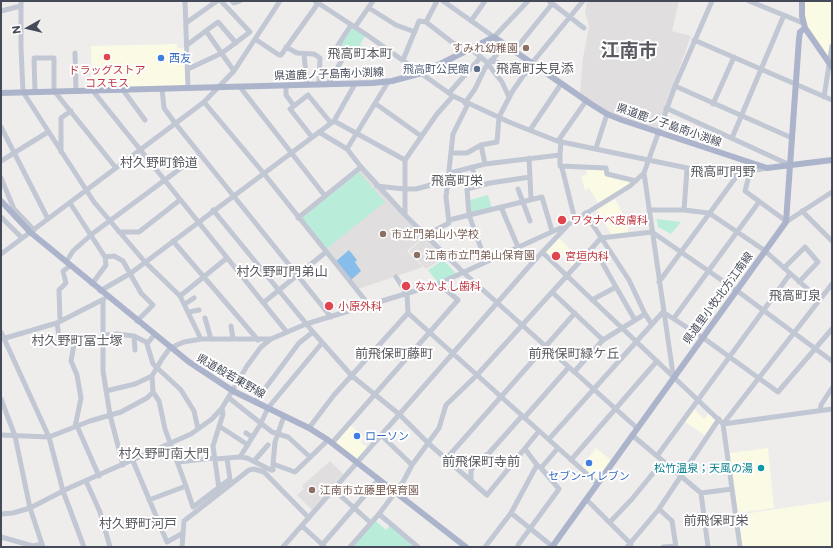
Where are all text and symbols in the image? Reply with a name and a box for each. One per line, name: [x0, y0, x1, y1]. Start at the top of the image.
north arrow: [8, 8, 48, 48]
text: N: [9, 25, 23, 35]
district label: 江南市: [601, 40, 657, 62]
place label: すみれ幼稚園: [452, 41, 518, 55]
marker: すみれ幼稚園: [521, 43, 531, 53]
district label: 飛高町本町: [328, 46, 392, 62]
place label: 西友: [169, 51, 191, 65]
marker: ドラッグストア コスモス: [102, 52, 112, 62]
marker: 西友: [156, 53, 166, 63]
district label: 飛高町夫見添: [496, 61, 574, 77]
place label: 飛高町公民館: [403, 62, 469, 76]
place label: ドラッグストア コスモス: [69, 63, 145, 89]
marker: 飛高町公民館: [472, 64, 482, 74]
street label: 県道鹿ノ子島南小渕線: [274, 65, 384, 83]
street label: 県道鹿ノ子島南小渕線: [615, 101, 723, 149]
district label: 村久野町鈴道: [120, 155, 198, 171]
district label: 飛高町門野: [691, 164, 755, 180]
district label: 飛高町栄: [431, 173, 483, 189]
place label: ワタナベ皮膚科: [571, 213, 648, 227]
marker: ワタナベ皮膚科: [556, 214, 568, 226]
place label: 市立門弟山小学校: [391, 227, 479, 241]
marker: 市立門弟山小学校: [378, 229, 388, 239]
place label: 江南市立門弟山保育園: [425, 248, 535, 262]
place label: 宮垣内科: [565, 249, 609, 263]
marker: 江南市立門弟山保育園: [412, 250, 422, 260]
marker: 宮垣内科: [550, 250, 562, 262]
street label: 県道里小牧北方江南線: [680, 250, 756, 346]
district label: 村久野町門弟山: [237, 264, 327, 280]
place label: なかよし歯科: [415, 279, 481, 293]
marker: なかよし歯科: [400, 280, 412, 292]
district label: 飛高町泉: [769, 288, 821, 304]
place label: 小原外科: [338, 299, 382, 313]
marker: 小原外科: [323, 300, 335, 312]
district label: 村久野町冨士塚: [32, 333, 122, 349]
district label: 前飛保町藤町: [355, 346, 433, 362]
district label: 前飛保町緑ケ丘: [529, 346, 619, 362]
street label: 県道般若東野線: [194, 351, 268, 401]
place label: ローソン: [365, 429, 409, 443]
marker: ローソン: [352, 431, 362, 441]
district label: 村久野町南大門: [119, 446, 209, 462]
district label: 前飛保町寺前: [442, 454, 520, 470]
marker: セブン-イレブン: [584, 458, 594, 468]
place label: 松竹温泉；天風の湯: [654, 461, 753, 475]
marker: 松竹温泉；天風の湯: [756, 463, 766, 473]
place label: セブン-イレブン: [548, 469, 630, 483]
place label: 江南市立藤里保育園: [320, 483, 419, 497]
marker: 江南市立藤里保育園: [307, 485, 317, 495]
district label: 前飛保町栄: [684, 513, 748, 529]
district label: 村久野町河戸: [99, 516, 177, 532]

